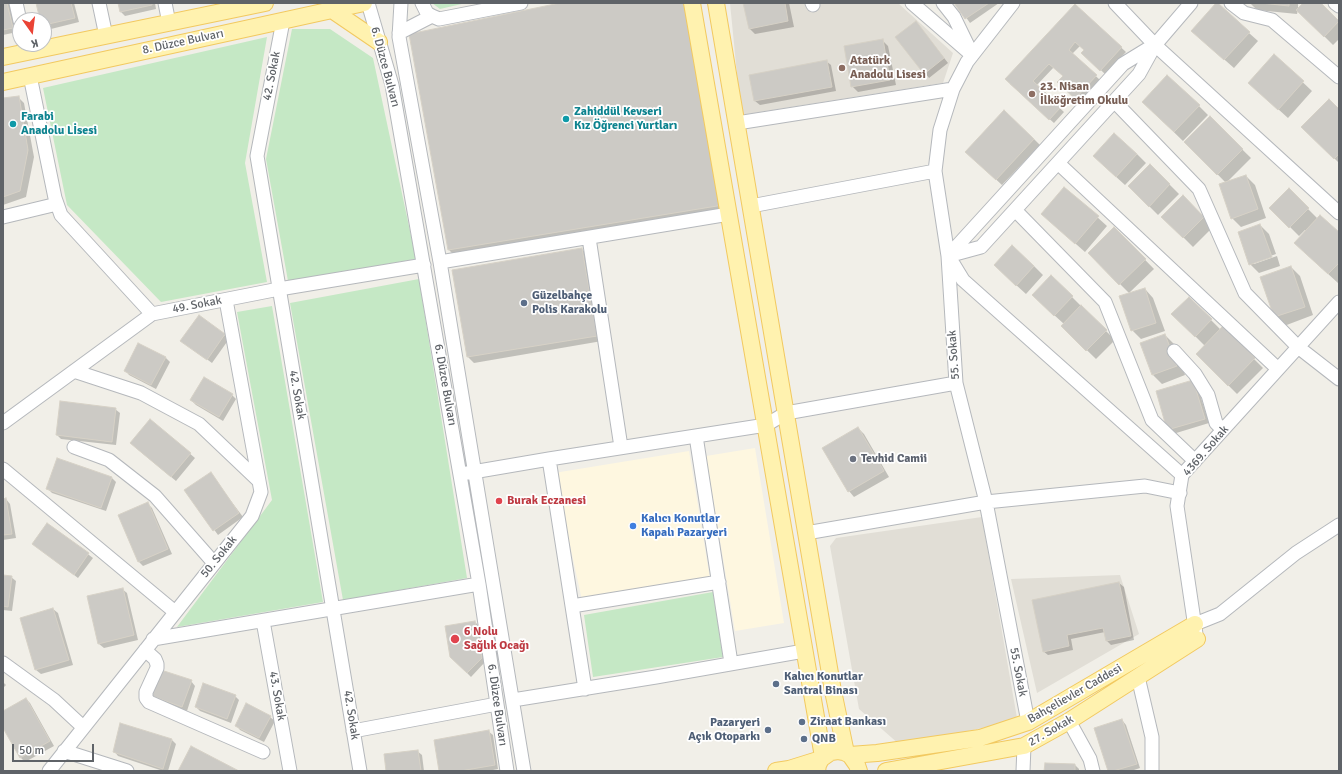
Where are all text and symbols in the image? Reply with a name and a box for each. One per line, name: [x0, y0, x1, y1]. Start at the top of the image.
north arrow: [12, 12, 52, 52]
street label: 6. Düzce Bulvarı: [367, 25, 403, 109]
street label: 8. Düzce Bulvarı: [141, 26, 225, 58]
text: K: [30, 36, 40, 50]
street label: 42. Sokak: [260, 50, 284, 102]
place label: Atatürk Anadolu Lisesi: [850, 54, 926, 82]
marker: Atatürk Anadolu Lisesi: [837, 63, 847, 73]
place label: 23. Nisan İlköğretim Okulu: [1040, 80, 1128, 108]
marker: 23. Nisan İlköğretim Okulu: [1027, 89, 1037, 99]
place label: Zahiddül Kevseri Kız Öğrenci Yurtları: [574, 105, 677, 133]
place label: Farabi Anadolu Lİsesi: [21, 110, 97, 138]
marker: Zahiddül Kevseri Kız Öğrenci Yurtları: [561, 114, 571, 124]
marker: Farabi Anadolu Lİsesi: [8, 119, 18, 129]
place label: Güzelbahçe Polis Karakolu: [532, 289, 607, 317]
street label: 49. Sokak: [171, 293, 223, 317]
marker: Güzelbahçe Polis Karakolu: [519, 298, 529, 308]
street label: 55. Sokak: [945, 330, 963, 380]
street label: 6. Düzce Bulvarı: [431, 343, 459, 427]
street label: 42. Sokak: [286, 369, 308, 421]
street label: 4369. Sokak: [1180, 423, 1232, 479]
place label: Tevhid Camii: [861, 452, 927, 466]
marker: Tevhid Camii: [848, 454, 858, 464]
place label: Burak Eczanesi: [507, 494, 586, 508]
marker: Burak Eczanesi: [494, 496, 504, 506]
place label: Kalıcı Konutlar Kapalı Pazaryeri: [641, 512, 727, 540]
marker: Kalıcı Konutlar Kapalı Pazaryeri: [628, 521, 638, 531]
street label: 50. Sokak: [198, 533, 240, 581]
place label: 6 Nolu Sağlık Ocağı: [464, 625, 529, 653]
marker: 6 Nolu Sağlık Ocağı: [449, 633, 461, 645]
street label: 55. Sokak: [1006, 646, 1030, 698]
street label: Bahçelievler Caddesi: [1025, 661, 1125, 727]
street label: 6. Düzce Bulvarı: [484, 663, 510, 747]
street label: 43. Sokak: [266, 670, 288, 722]
place label: Kalıcı Konutlar Santral Binası: [784, 670, 863, 698]
marker: Kalıcı Konutlar Santral Binası: [771, 679, 781, 689]
street label: 42. Sokak: [340, 689, 362, 741]
street label: 27. Sokak: [1026, 712, 1076, 750]
place label: Ziraat Bankası: [810, 715, 886, 729]
place label: Pazaryeri Açık Otoparkı: [688, 716, 760, 744]
marker: Ziraat Bankası: [797, 717, 807, 727]
marker: Pazaryeri Açık Otoparkı: [763, 725, 773, 735]
place label: QNB: [812, 732, 836, 746]
marker: QNB: [799, 734, 809, 744]
scale bar: [14, 736, 96, 762]
text: 50 m: [19, 743, 44, 758]

